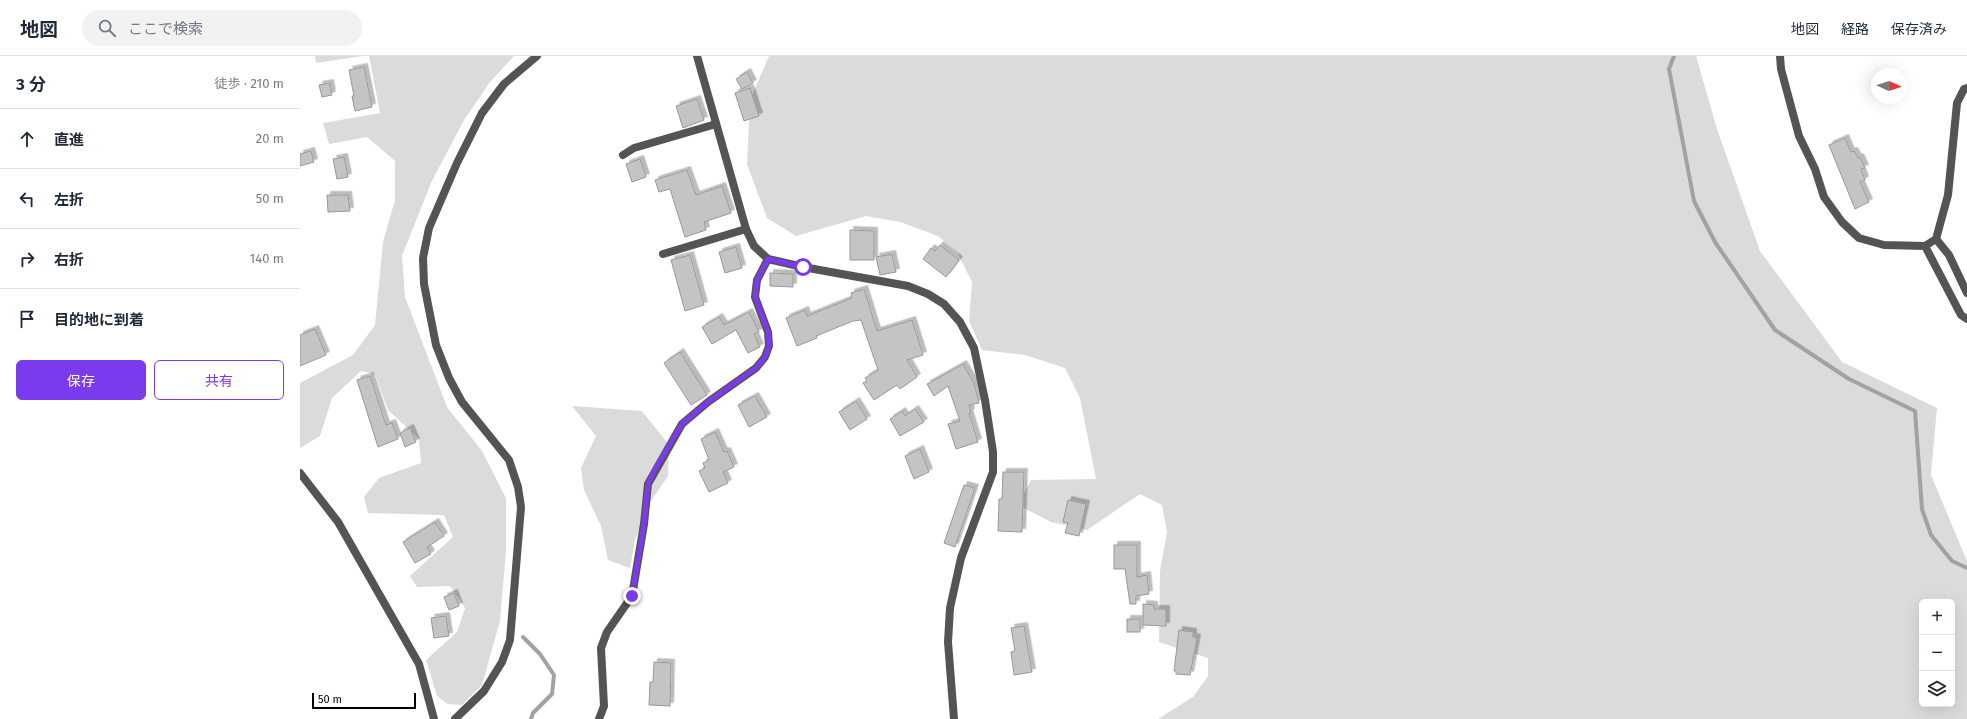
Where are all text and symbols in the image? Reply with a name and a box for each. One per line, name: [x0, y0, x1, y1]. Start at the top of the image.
search box: [82, 10, 362, 46]
icon: search: [96, 17, 118, 39]
text: 地図: [20, 18, 58, 41]
text: ここで検索: [128, 20, 203, 38]
text: 地図: [1791, 21, 1819, 38]
text: 経路: [1841, 21, 1869, 38]
text: 保存済み: [1891, 21, 1947, 38]
north arrow: [1871, 68, 1907, 104]
text: 3 分: [16, 74, 46, 95]
text: 徒歩 · 210 m: [214, 76, 284, 91]
icon: ahead: [16, 128, 38, 150]
text: 直進: [54, 131, 84, 149]
text: 20 m: [256, 131, 284, 146]
icon: left: [16, 188, 38, 210]
text: 左折: [54, 191, 84, 209]
text: 50 m: [256, 191, 284, 206]
icon: right: [16, 248, 38, 270]
text: 右折: [54, 251, 84, 269]
text: 140 m: [250, 251, 284, 266]
route start: [794, 258, 812, 276]
icon: arrive: [16, 308, 38, 330]
text: 目的地に到着: [54, 311, 144, 329]
button: 保存: [16, 360, 146, 400]
button: 共有: [154, 360, 284, 400]
route end: [623, 587, 641, 605]
map controls: [1919, 599, 1955, 707]
button: +: [1919, 599, 1955, 635]
button: −: [1919, 635, 1955, 671]
button: layers: [1919, 671, 1955, 707]
scale bar: [312, 691, 416, 710]
text: 50 m: [318, 693, 342, 706]

